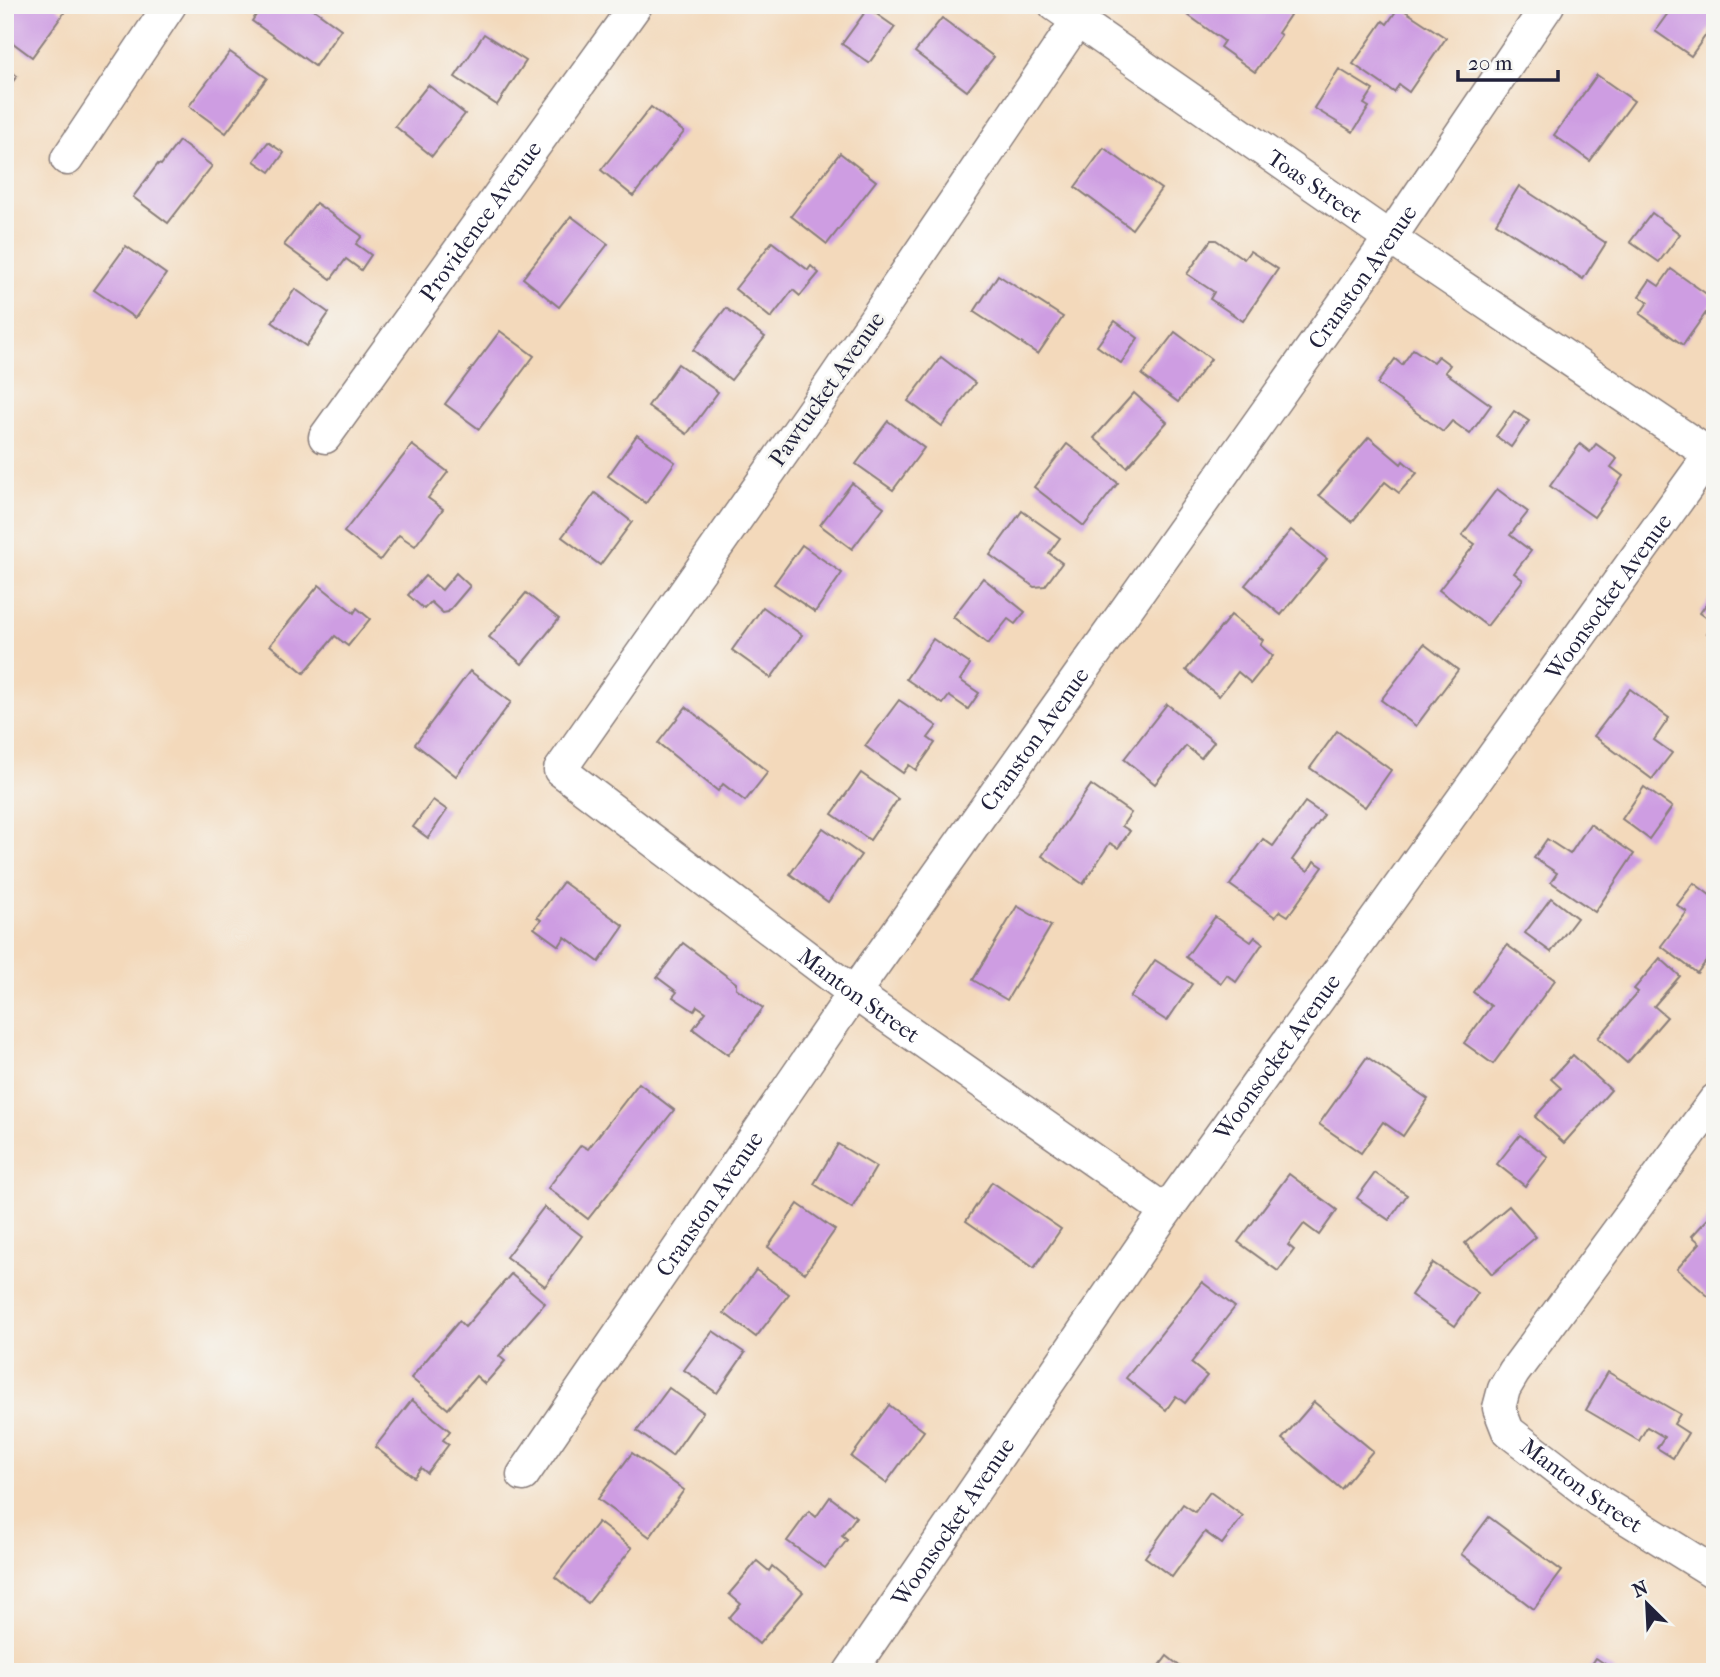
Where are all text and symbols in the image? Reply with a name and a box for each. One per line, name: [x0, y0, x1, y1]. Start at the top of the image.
scale bar: [1458, 38, 1557, 82]
text: 20 m: [1468, 51, 1513, 75]
street label: Providence Avenue: [414, 136, 547, 306]
street label: Toas Street: [1262, 144, 1368, 228]
street label: Cranston Avenue: [1302, 199, 1422, 354]
street label: Pawtucket Avenue: [764, 307, 890, 471]
street label: Woonsocket Avenue: [1539, 508, 1677, 686]
street label: Cranston Avenue: [974, 662, 1094, 816]
street label: Manton Street: [793, 942, 925, 1048]
street label: Woonsocket Avenue: [1208, 968, 1346, 1146]
street label: Cranston Avenue: [650, 1126, 768, 1282]
street label: Manton Street: [1516, 1432, 1648, 1538]
street label: Woonsocket Avenue: [885, 1433, 1020, 1612]
north arrow: [1612, 1568, 1682, 1638]
text: N: [1629, 1576, 1652, 1602]

